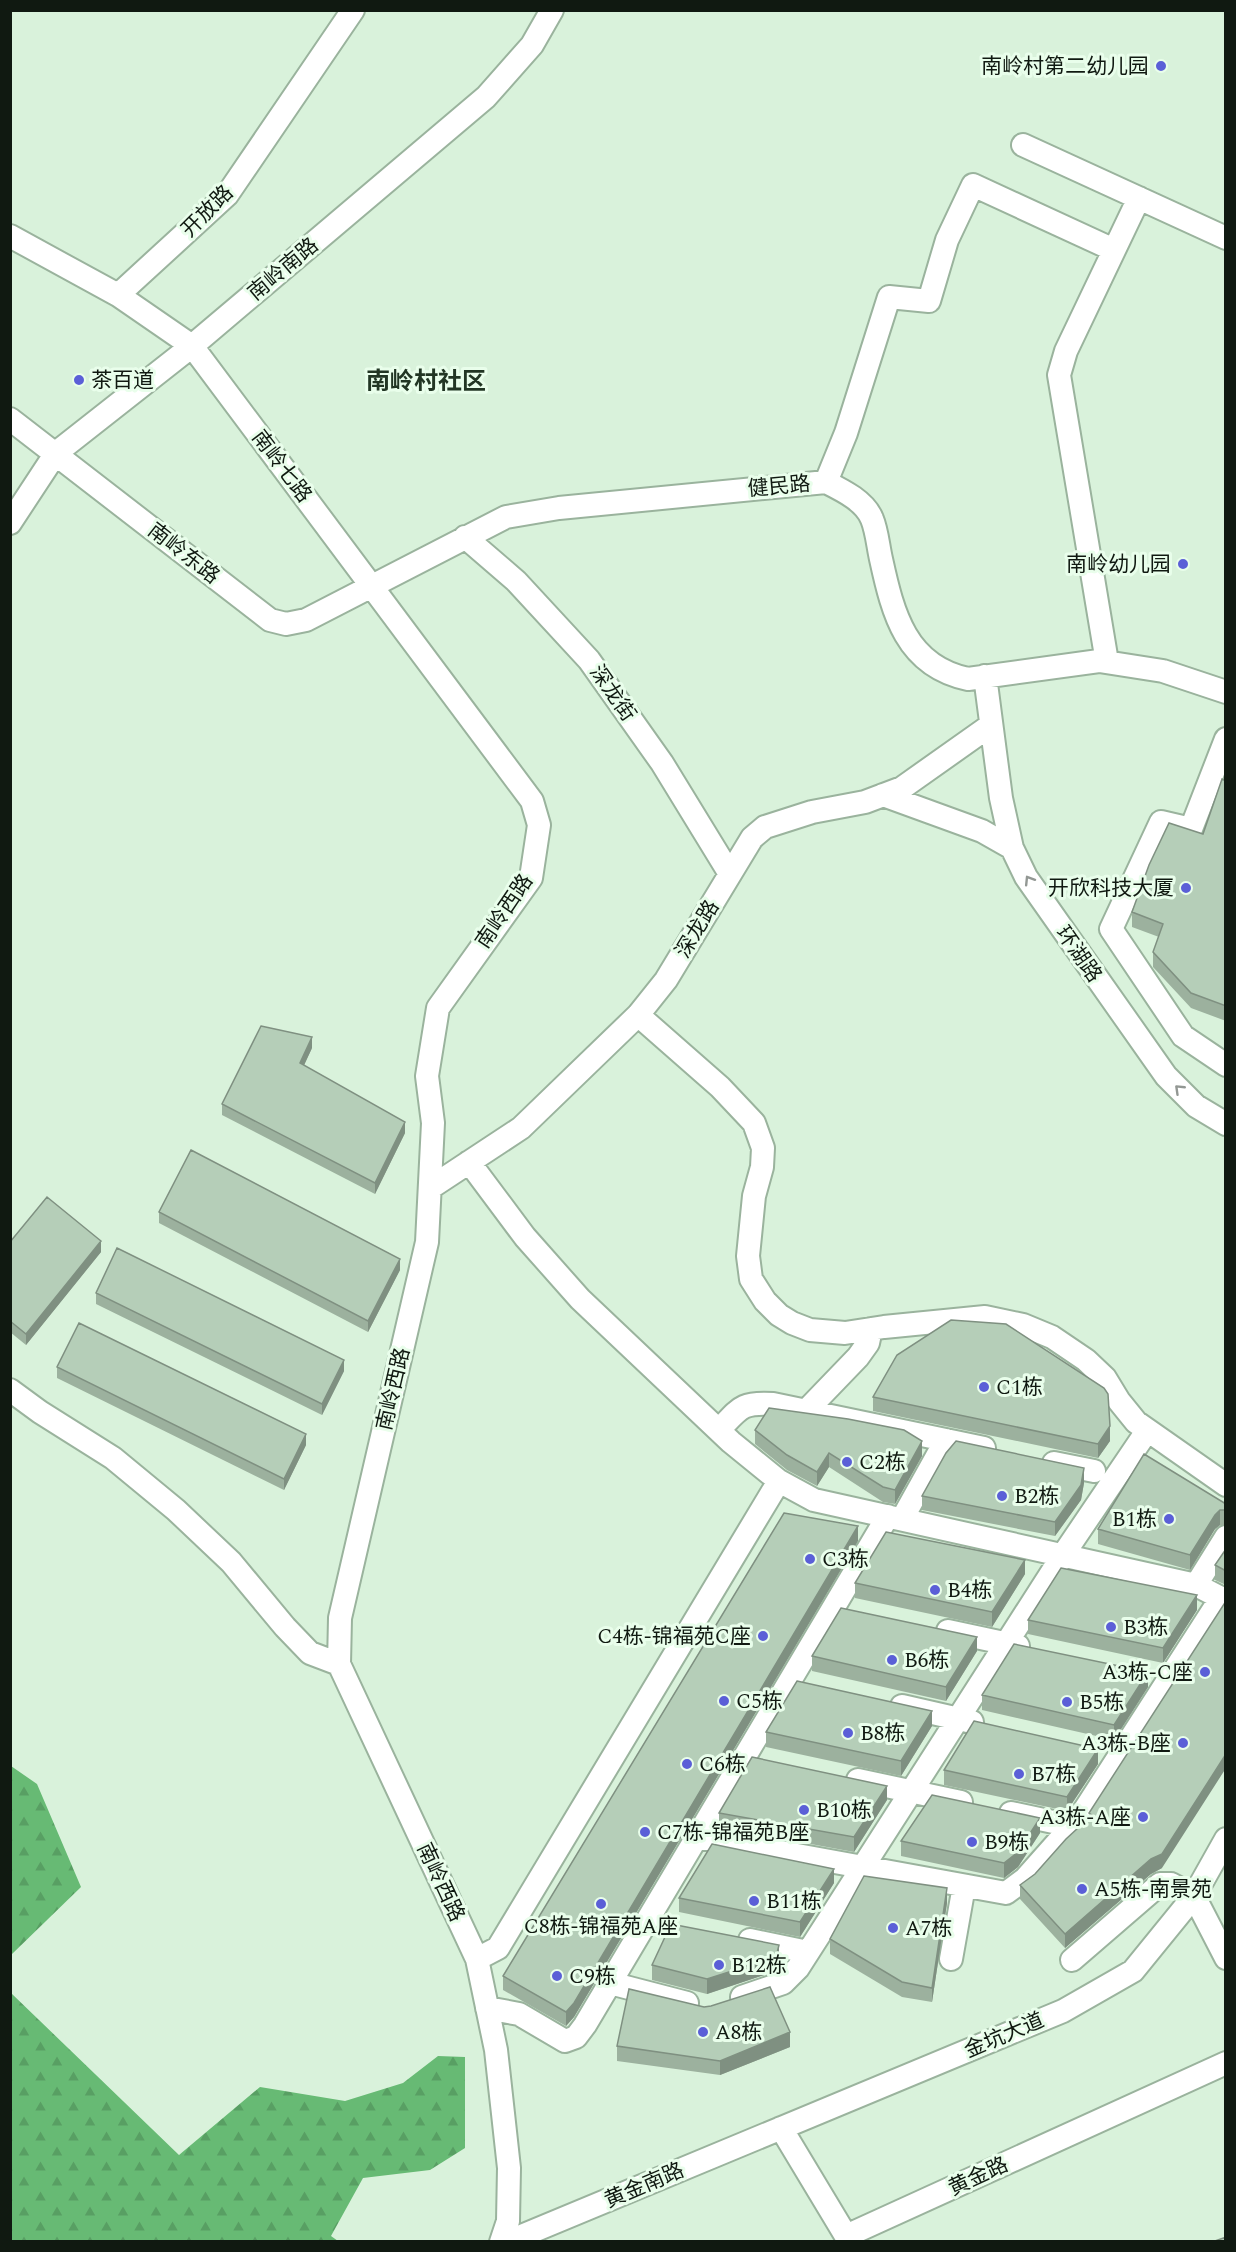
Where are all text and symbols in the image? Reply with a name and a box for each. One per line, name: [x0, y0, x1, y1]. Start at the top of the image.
place label: 南岭村第二幼儿园: [981, 51, 1149, 83]
marker: 南岭村第二幼儿园: [1154, 59, 1168, 73]
street label: 开放路: [174, 178, 241, 245]
street label: 南岭南路: [241, 231, 326, 309]
district label: 南岭村社区: [366, 364, 486, 400]
place label: 茶百道: [91, 365, 154, 397]
marker: 茶百道: [72, 373, 86, 387]
street label: 南岭七路: [243, 423, 319, 510]
street label: 健民路: [746, 468, 812, 506]
street label: 南岭东路: [140, 515, 226, 592]
place label: 南岭幼儿园: [1066, 549, 1171, 581]
marker: 南岭幼儿园: [1176, 557, 1190, 571]
street label: 深龙街: [581, 659, 643, 729]
street label: 南岭西路: [468, 868, 542, 955]
place label: 开欣科技大厦: [1048, 873, 1174, 905]
one-way arrow: [1025, 876, 1036, 887]
marker: 开欣科技大厦: [1179, 881, 1193, 895]
street label: 深龙路: [668, 894, 728, 965]
street label: 环湖路: [1047, 920, 1109, 990]
one-way arrow: [1176, 1086, 1187, 1097]
street label: 南岭西路: [369, 1345, 419, 1434]
place label: C1栋: [996, 1372, 1043, 1404]
marker: C1栋: [977, 1380, 991, 1394]
place label: C2栋: [859, 1447, 906, 1479]
marker: C2栋: [840, 1455, 854, 1469]
place label: B2栋: [1014, 1481, 1059, 1513]
marker: B2栋: [995, 1489, 1009, 1503]
place label: B1栋: [1112, 1504, 1157, 1536]
marker: B1栋: [1162, 1512, 1176, 1526]
place label: C3栋: [822, 1544, 869, 1576]
marker: C3栋: [803, 1552, 817, 1566]
place label: B4栋: [947, 1575, 992, 1607]
marker: B4栋: [928, 1583, 942, 1597]
place label: B3栋: [1123, 1612, 1168, 1644]
marker: B3栋: [1104, 1620, 1118, 1634]
place label: C4栋-锦福苑C座: [597, 1621, 751, 1653]
marker: C4栋-锦福苑C座: [756, 1629, 770, 1643]
place label: B6栋: [904, 1645, 949, 1677]
marker: B6栋: [885, 1653, 899, 1667]
place label: A3栋-C座: [1102, 1657, 1193, 1689]
marker: A3栋-C座: [1198, 1665, 1212, 1679]
place label: C5栋: [736, 1686, 783, 1718]
place label: B5栋: [1079, 1687, 1124, 1719]
marker: C5栋: [717, 1694, 731, 1708]
marker: B5栋: [1060, 1695, 1074, 1709]
place label: B8栋: [860, 1718, 905, 1750]
marker: B8栋: [841, 1726, 855, 1740]
place label: A3栋-B座: [1081, 1728, 1171, 1760]
marker: A3栋-B座: [1176, 1736, 1190, 1750]
place label: C6栋: [699, 1749, 746, 1781]
marker: C6栋: [680, 1757, 694, 1771]
place label: B7栋: [1031, 1759, 1076, 1791]
marker: B7栋: [1012, 1767, 1026, 1781]
place label: B10栋: [816, 1795, 872, 1827]
place label: A3栋-A座: [1039, 1802, 1131, 1834]
marker: B10栋: [797, 1803, 811, 1817]
marker: A3栋-A座: [1136, 1810, 1150, 1824]
place label: C7栋-锦福苑B座: [657, 1817, 809, 1849]
marker: C7栋-锦福苑B座: [638, 1825, 652, 1839]
place label: B9栋: [984, 1827, 1029, 1859]
marker: B9栋: [965, 1835, 979, 1849]
street label: 南岭西路: [408, 1838, 472, 1927]
place label: A5栋-南景苑: [1094, 1874, 1212, 1906]
marker: A5栋-南景苑: [1075, 1882, 1089, 1896]
place label: B11栋: [766, 1886, 822, 1918]
marker: B11栋: [747, 1894, 761, 1908]
marker: C8栋-锦福苑A座: [594, 1897, 608, 1911]
place label: C8栋-锦福苑A座: [524, 1911, 678, 1943]
place label: A7栋: [905, 1913, 952, 1945]
marker: A7栋: [886, 1921, 900, 1935]
place label: B12栋: [731, 1950, 787, 1982]
marker: B12栋: [712, 1958, 726, 1972]
place label: C9栋: [569, 1961, 616, 1993]
marker: C9栋: [550, 1969, 564, 1983]
street label: 金坑大道: [959, 2005, 1049, 2067]
place label: A8栋: [715, 2017, 762, 2049]
marker: A8栋: [696, 2025, 710, 2039]
street label: 黄金路: [943, 2149, 1014, 2205]
street label: 黄金南路: [599, 2155, 689, 2217]

